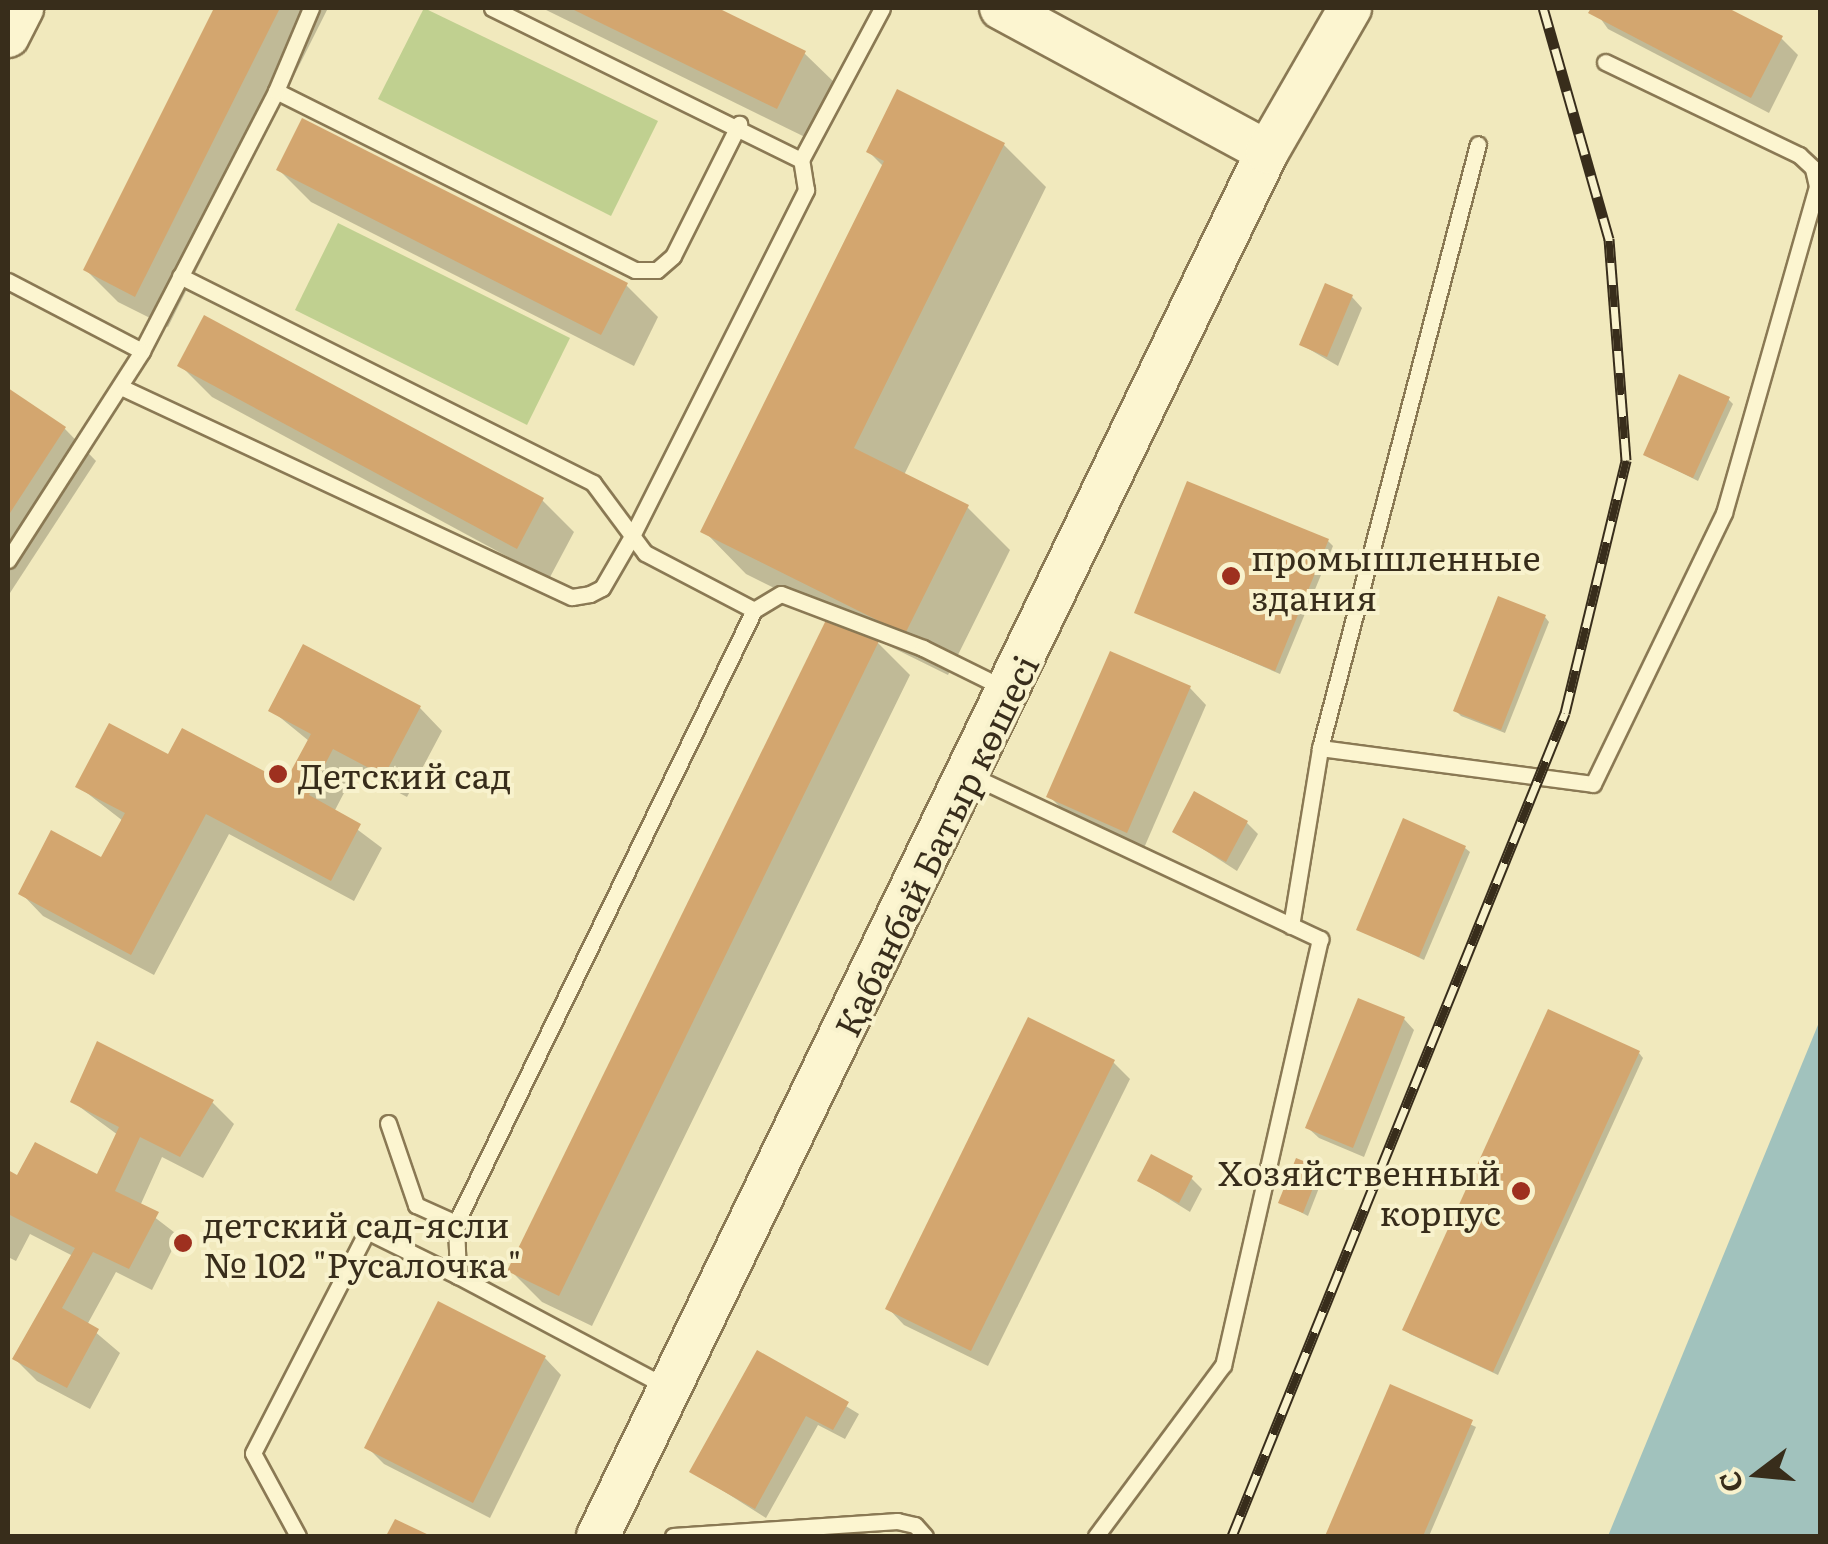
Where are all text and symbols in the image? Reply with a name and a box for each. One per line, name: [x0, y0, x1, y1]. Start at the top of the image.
place label: промышленные здания: [1251, 535, 1541, 617]
marker: промышленные здания: [1220, 565, 1242, 587]
street label: Қабанбай Батыр көшесі: [824, 647, 1046, 1043]
place label: Детский сад: [298, 753, 512, 795]
marker: Детский сад: [267, 763, 289, 785]
place label: Хозяйственный корпус: [1218, 1150, 1501, 1232]
marker: Хозяйственный корпус: [1510, 1180, 1532, 1202]
place label: детский сад-ясли № 102 "Русалочка": [203, 1202, 521, 1284]
marker: детский сад-ясли № 102 "Русалочка": [172, 1232, 194, 1254]
north arrow: [1708, 1424, 1808, 1524]
text: С: [1706, 1467, 1752, 1498]

